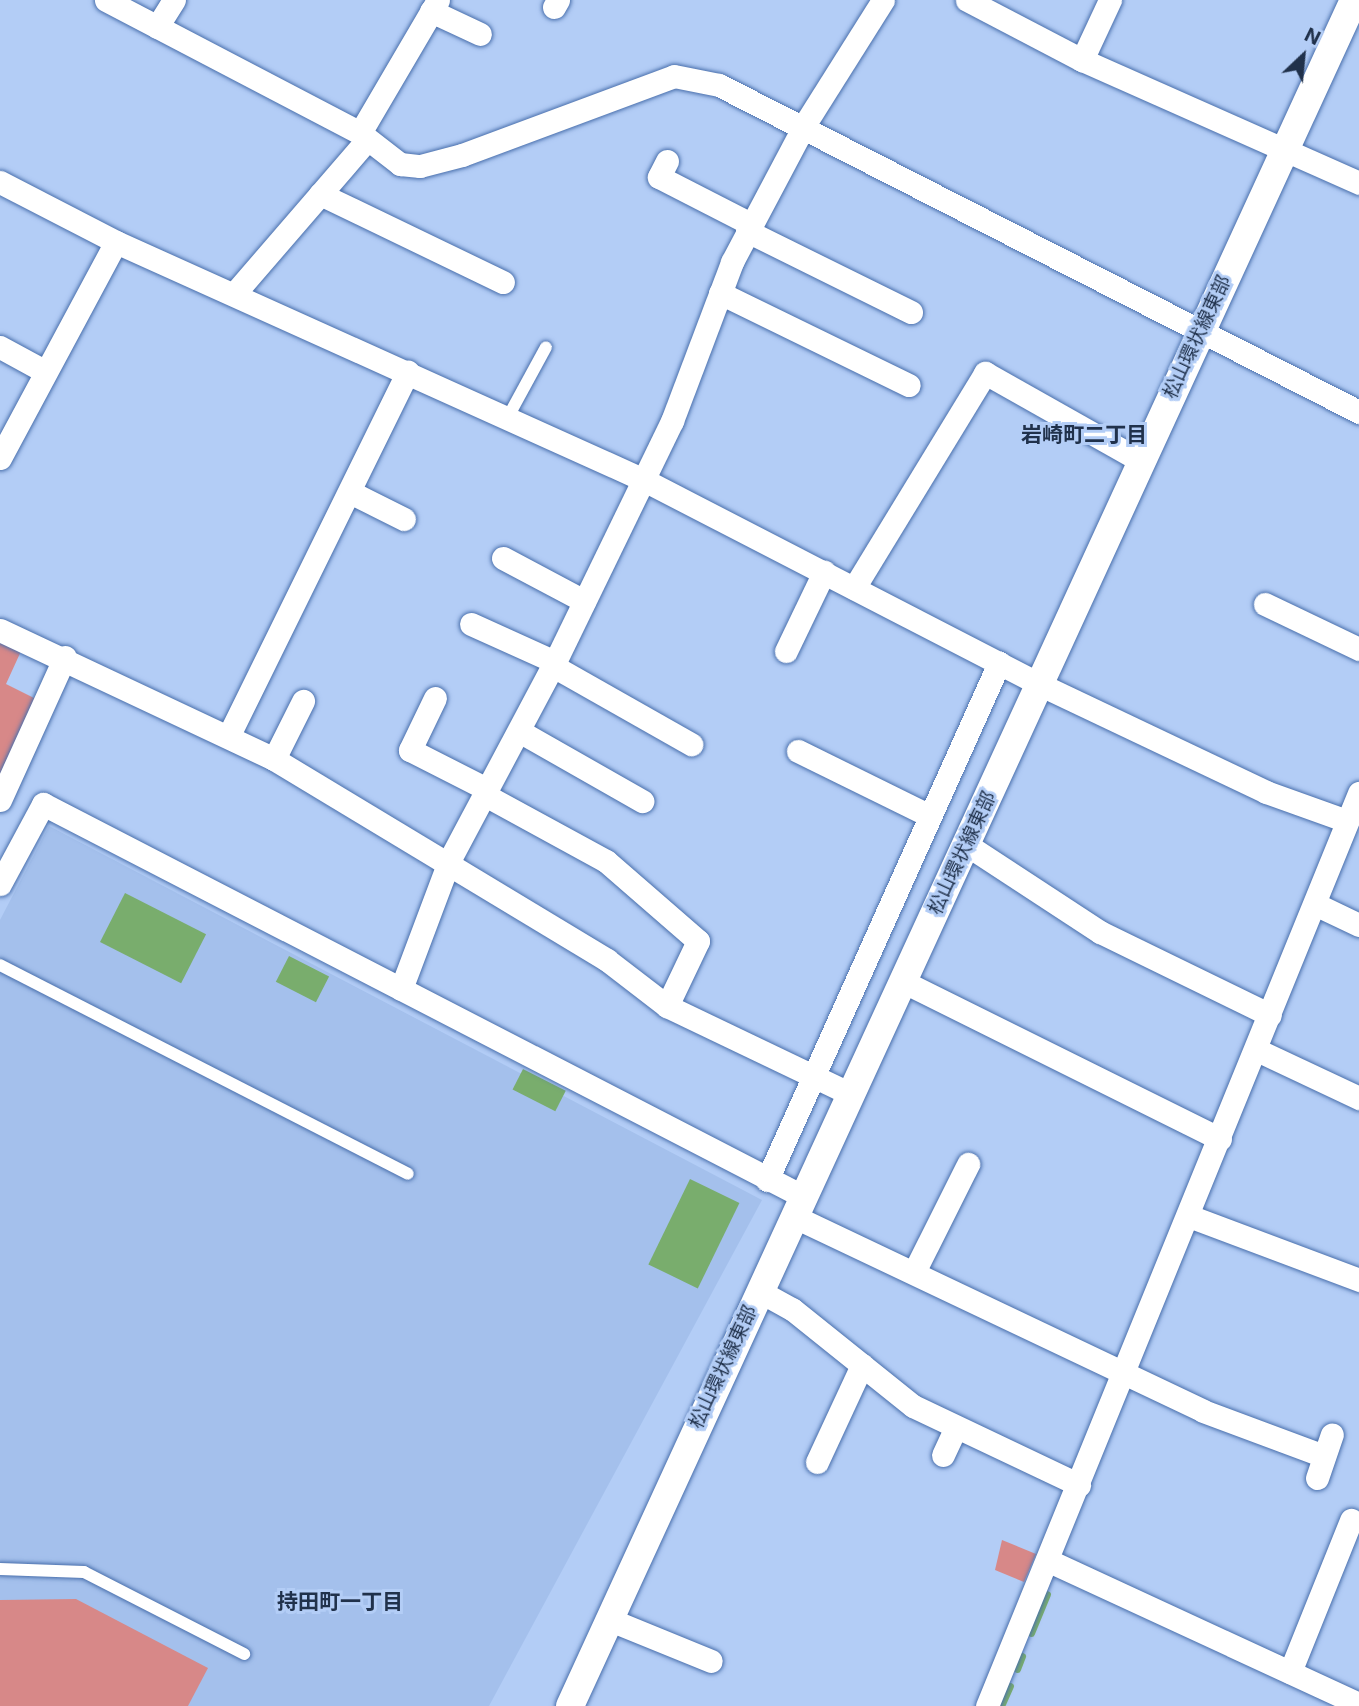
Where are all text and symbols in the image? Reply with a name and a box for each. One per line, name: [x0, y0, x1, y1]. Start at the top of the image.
north arrow: [1268, 21, 1338, 91]
text: N: [1301, 23, 1324, 50]
street label: 松山環状線東部: [1159, 272, 1235, 402]
district label: 岩崎町二丁目: [1021, 422, 1147, 448]
street label: 松山環状線東部: [924, 788, 1000, 918]
street label: 松山環状線東部: [685, 1302, 761, 1432]
district label: 持田町一丁目: [277, 1589, 403, 1615]

